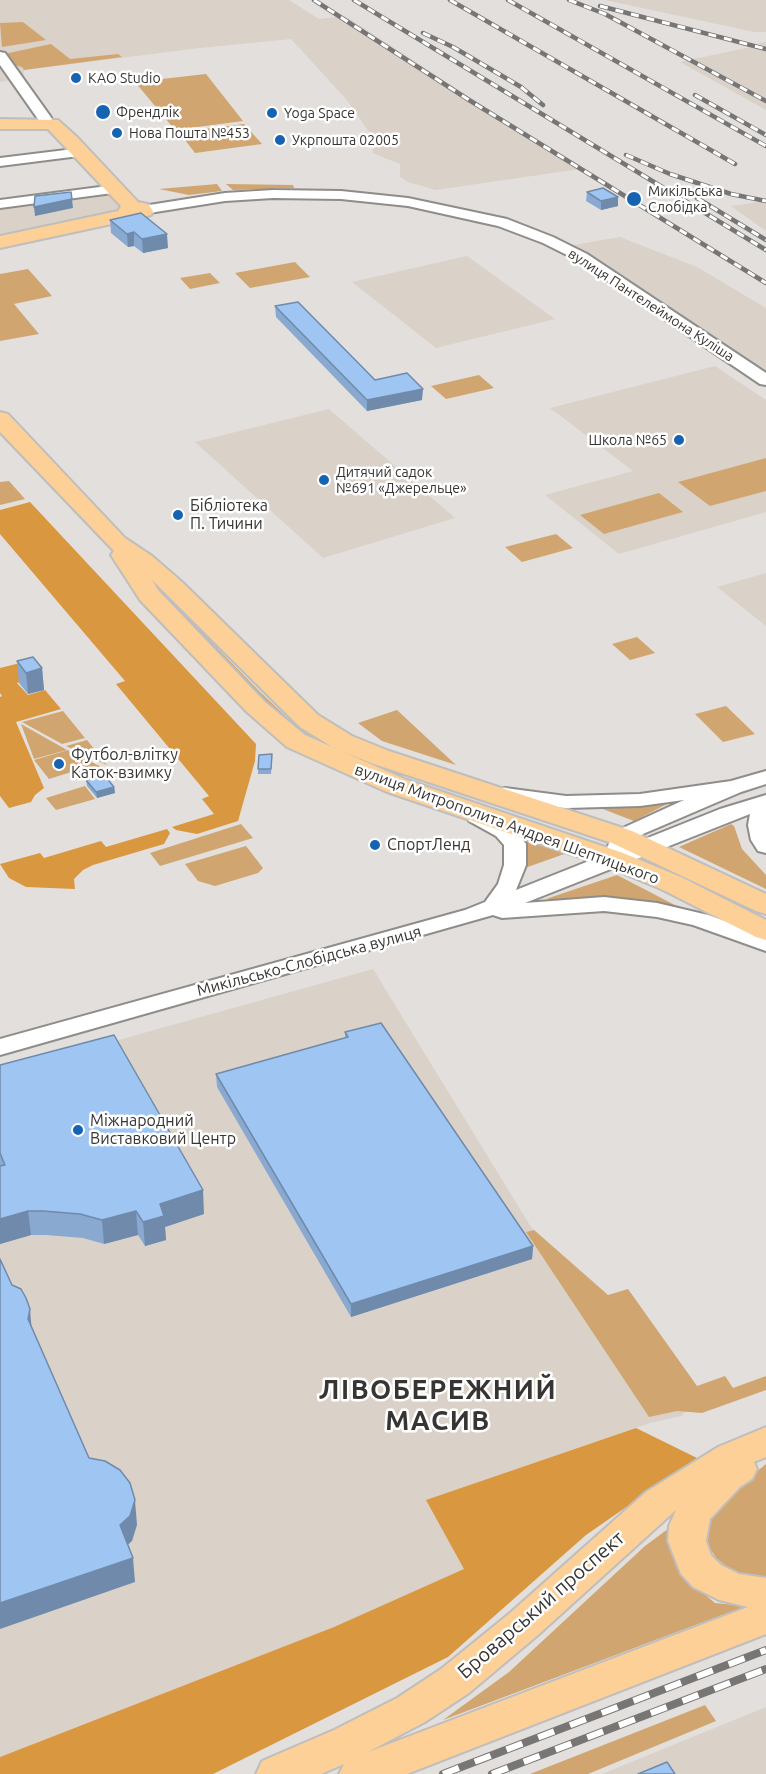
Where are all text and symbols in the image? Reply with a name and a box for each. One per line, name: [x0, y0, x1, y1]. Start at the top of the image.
place label: KAO Studio: [88, 70, 161, 86]
marker: KAO Studio: [69, 71, 83, 85]
marker: Френдлік: [94, 103, 112, 121]
place label: Френдлік: [116, 104, 179, 120]
place label: Yoga Space: [284, 105, 355, 121]
marker: Yoga Space: [265, 106, 279, 120]
place label: Нова Пошта №453: [129, 125, 250, 141]
marker: Нова Пошта №453: [110, 126, 124, 140]
place label: Укрпошта 02005: [292, 132, 399, 148]
marker: Укрпошта 02005: [273, 133, 287, 147]
place label: Микільська Слобідка: [648, 183, 723, 216]
marker: Микільська Слобідка: [625, 190, 643, 208]
street label: вулиця Пантелеймона Куліша: [565, 245, 737, 365]
place label: Школа №65: [588, 432, 667, 448]
marker: Школа №65: [672, 433, 686, 447]
place label: Дитячий садок №691 «Джерельце»: [336, 464, 467, 496]
marker: Дитячий садок №691 «Джерельце»: [317, 473, 331, 487]
place label: Бібліотека П. Тичини: [190, 496, 268, 534]
marker: Бібліотека П. Тичини: [171, 508, 185, 522]
place label: Футбол-влітку Каток-взимку: [71, 745, 178, 783]
marker: Футбол-влітку Каток-взимку: [52, 757, 66, 771]
street label: вулиця Митрополита Андрея Шептицького: [352, 760, 662, 888]
place label: СпортЛенд: [387, 835, 470, 855]
marker: СпортЛенд: [368, 838, 382, 852]
street label: Микільсько-Слобідська вулиця: [195, 922, 423, 1000]
place label: Міжнародний Виставковий Центр: [90, 1111, 236, 1149]
marker: Міжнародний Виставковий Центр: [71, 1123, 85, 1137]
district label: ЛІВОБЕРЕЖНИЙ МАСИВ: [319, 1374, 557, 1437]
street label: Броварський проспект: [453, 1526, 629, 1684]

